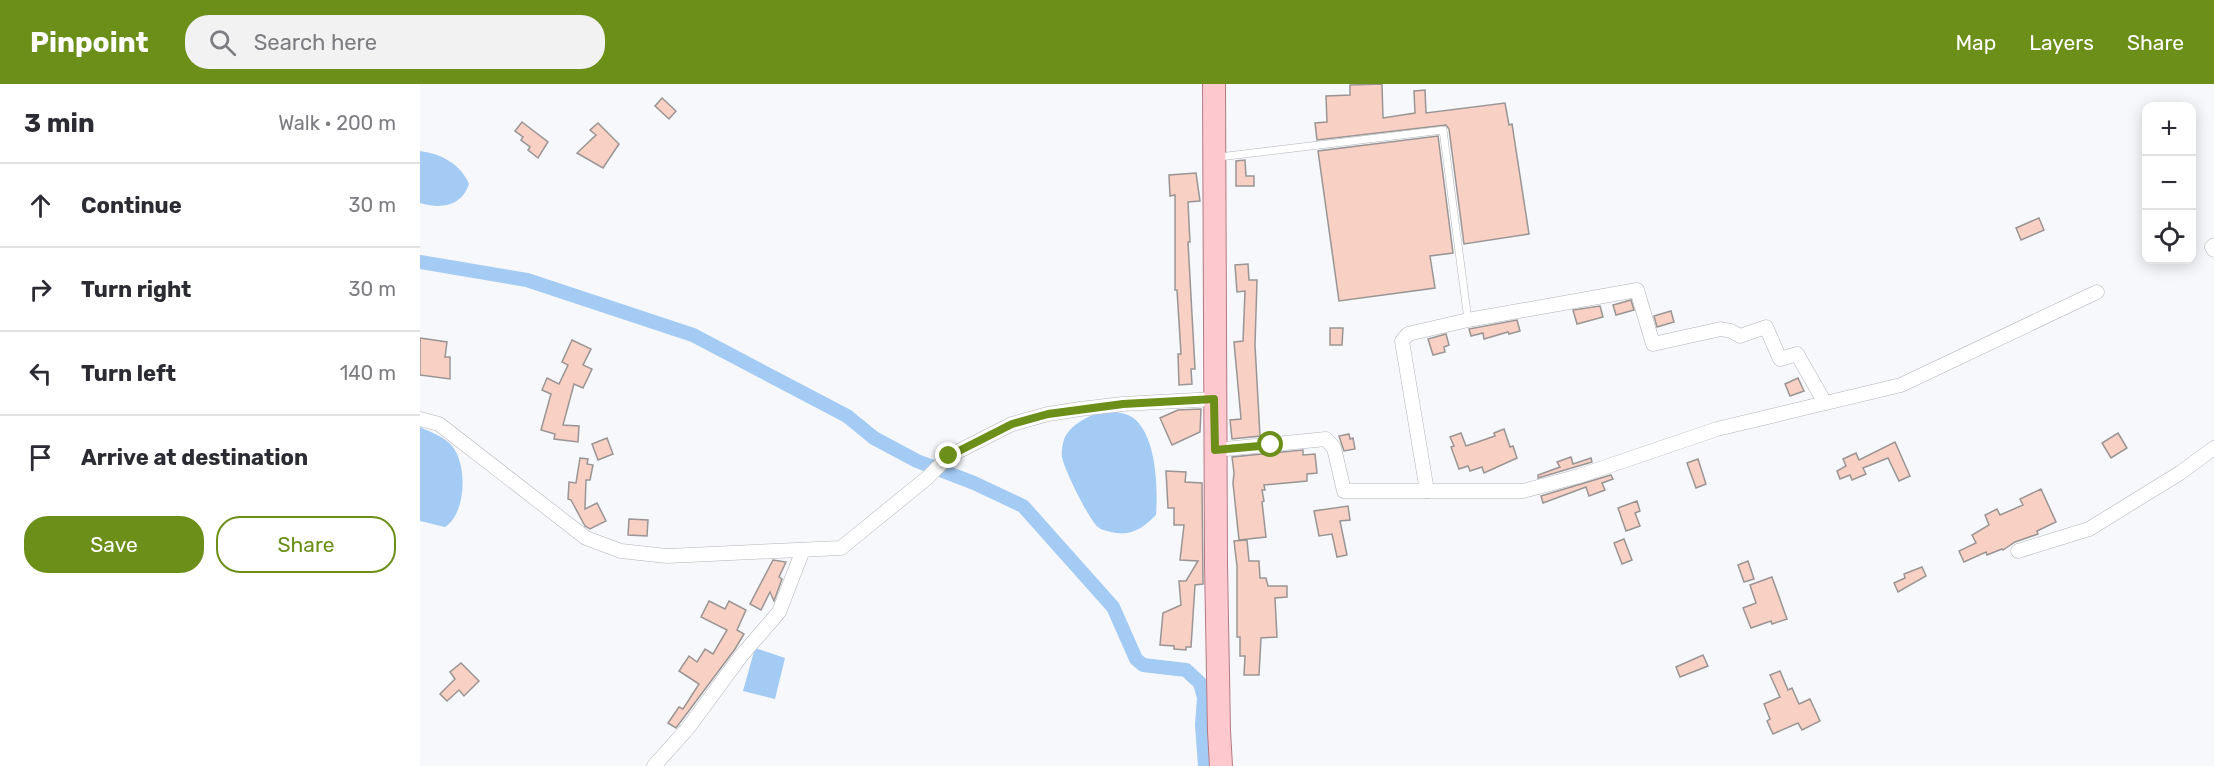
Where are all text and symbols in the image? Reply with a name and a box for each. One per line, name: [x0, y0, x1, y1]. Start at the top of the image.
search box: [185, 15, 605, 69]
text: Pinpoint: [30, 26, 149, 59]
icon: search: [206, 26, 239, 59]
text: Search here: [254, 29, 377, 56]
text: Map: [1955, 30, 1996, 55]
text: Layers: [2029, 30, 2094, 55]
text: Share: [2127, 30, 2184, 55]
map controls: [2142, 102, 2196, 264]
button: +: [2142, 102, 2196, 156]
text: 3 min: [24, 108, 95, 139]
text: Walk · 200 m: [278, 111, 396, 135]
button: −: [2142, 156, 2196, 210]
icon: ahead: [24, 189, 57, 222]
text: Continue: [81, 192, 182, 219]
text: 30 m: [349, 193, 396, 217]
button: locate: [2142, 210, 2196, 264]
icon: right: [24, 273, 57, 306]
text: Turn right: [81, 276, 191, 303]
text: 30 m: [349, 277, 396, 301]
icon: left: [24, 357, 57, 390]
text: Turn left: [81, 360, 176, 387]
text: 140 m: [340, 361, 396, 385]
route start: [1257, 431, 1283, 457]
icon: arrive: [24, 441, 57, 474]
route end: [935, 442, 961, 468]
text: Arrive at destination: [81, 444, 308, 471]
button: Save: [24, 516, 204, 573]
button: Share: [216, 516, 396, 573]

